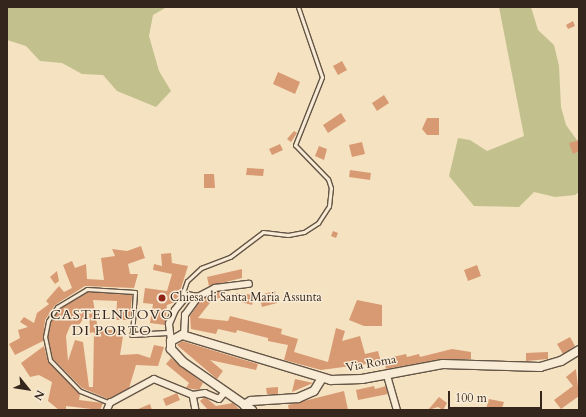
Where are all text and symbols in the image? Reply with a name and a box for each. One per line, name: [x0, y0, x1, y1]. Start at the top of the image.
place label: Chiesa di Santa Maria Assunta: [170, 291, 322, 305]
marker: Chiesa di Santa Maria Assunta: [157, 293, 167, 303]
district label: CASTELNUOVO DI PORTO: [50, 307, 174, 340]
street label: Via Roma: [345, 353, 397, 375]
north arrow: [8, 369, 48, 409]
scale bar: [450, 383, 544, 409]
text: N: [30, 387, 48, 403]
text: 100 m: [455, 390, 487, 406]

